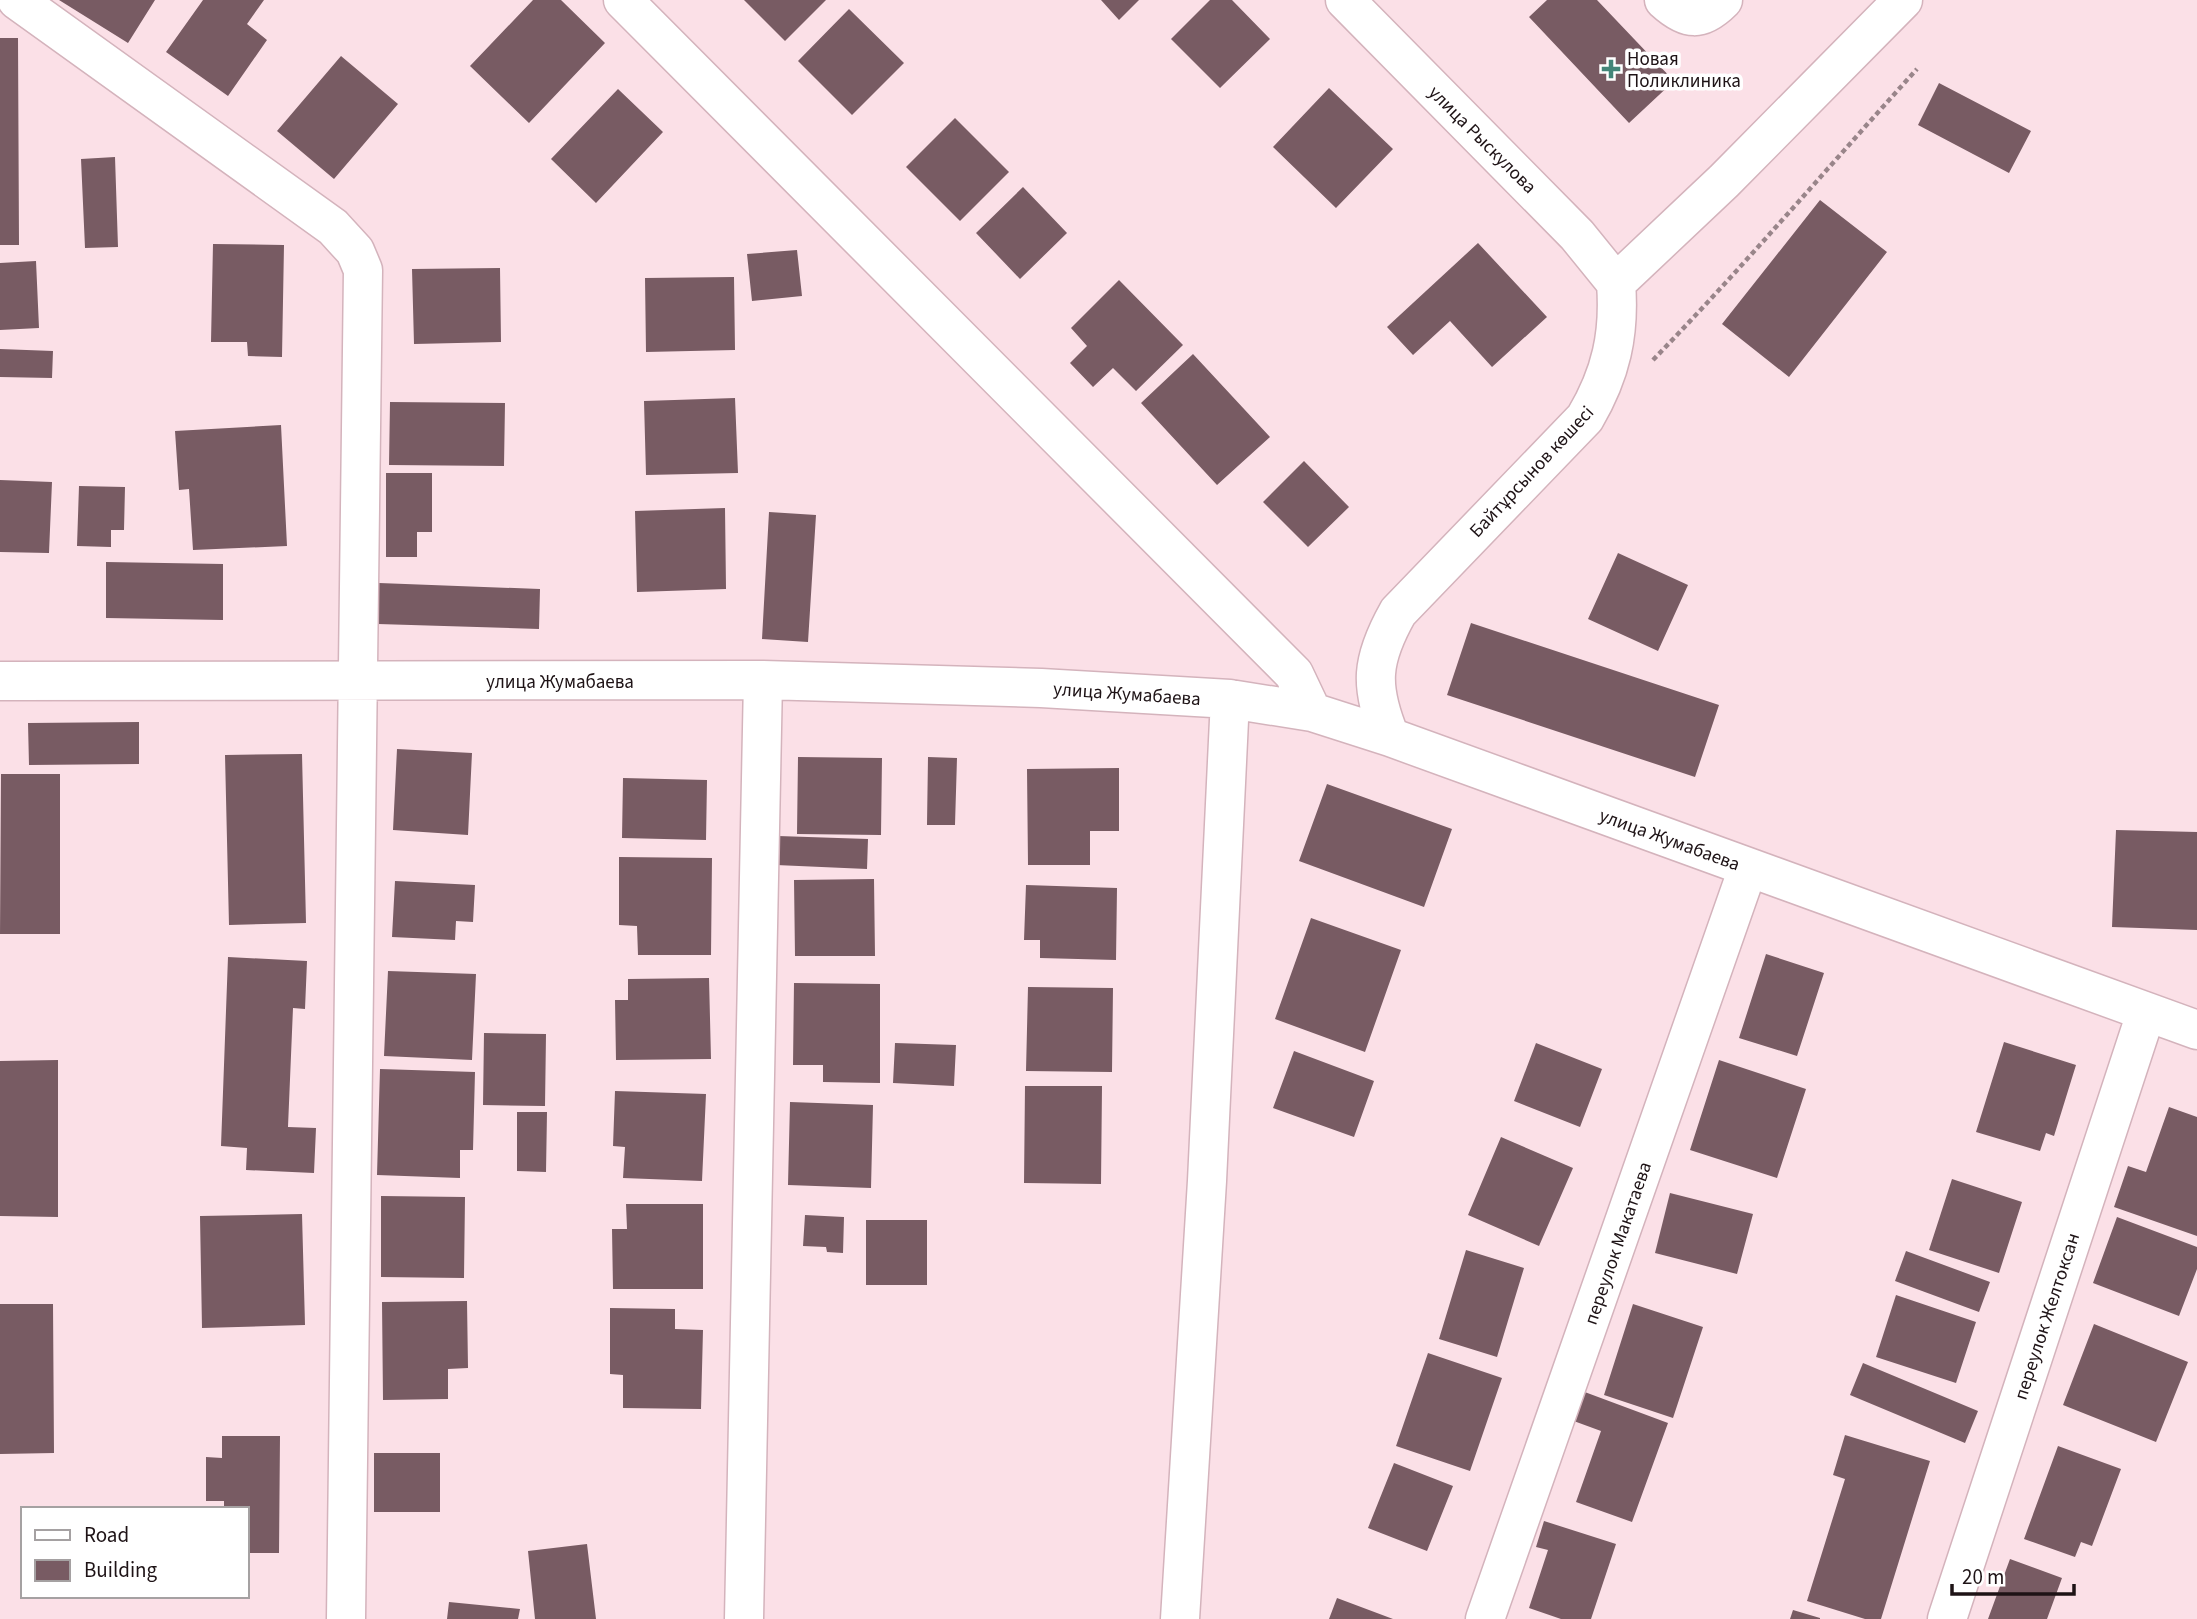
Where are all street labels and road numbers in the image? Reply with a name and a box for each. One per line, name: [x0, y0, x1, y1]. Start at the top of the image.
street label: улица Рыскулова: [1422, 80, 1542, 200]
street label: Байтұрсынов көшесі: [1464, 400, 1601, 544]
street label: улица Жумабаева: [486, 669, 634, 696]
street label: улица Жумабаева: [1052, 676, 1202, 713]
street label: улица Жумабаева: [1595, 802, 1744, 878]
street label: переулок Макатаева: [1578, 1158, 1659, 1329]
street label: переулок Желтоксан: [2008, 1230, 2087, 1403]

